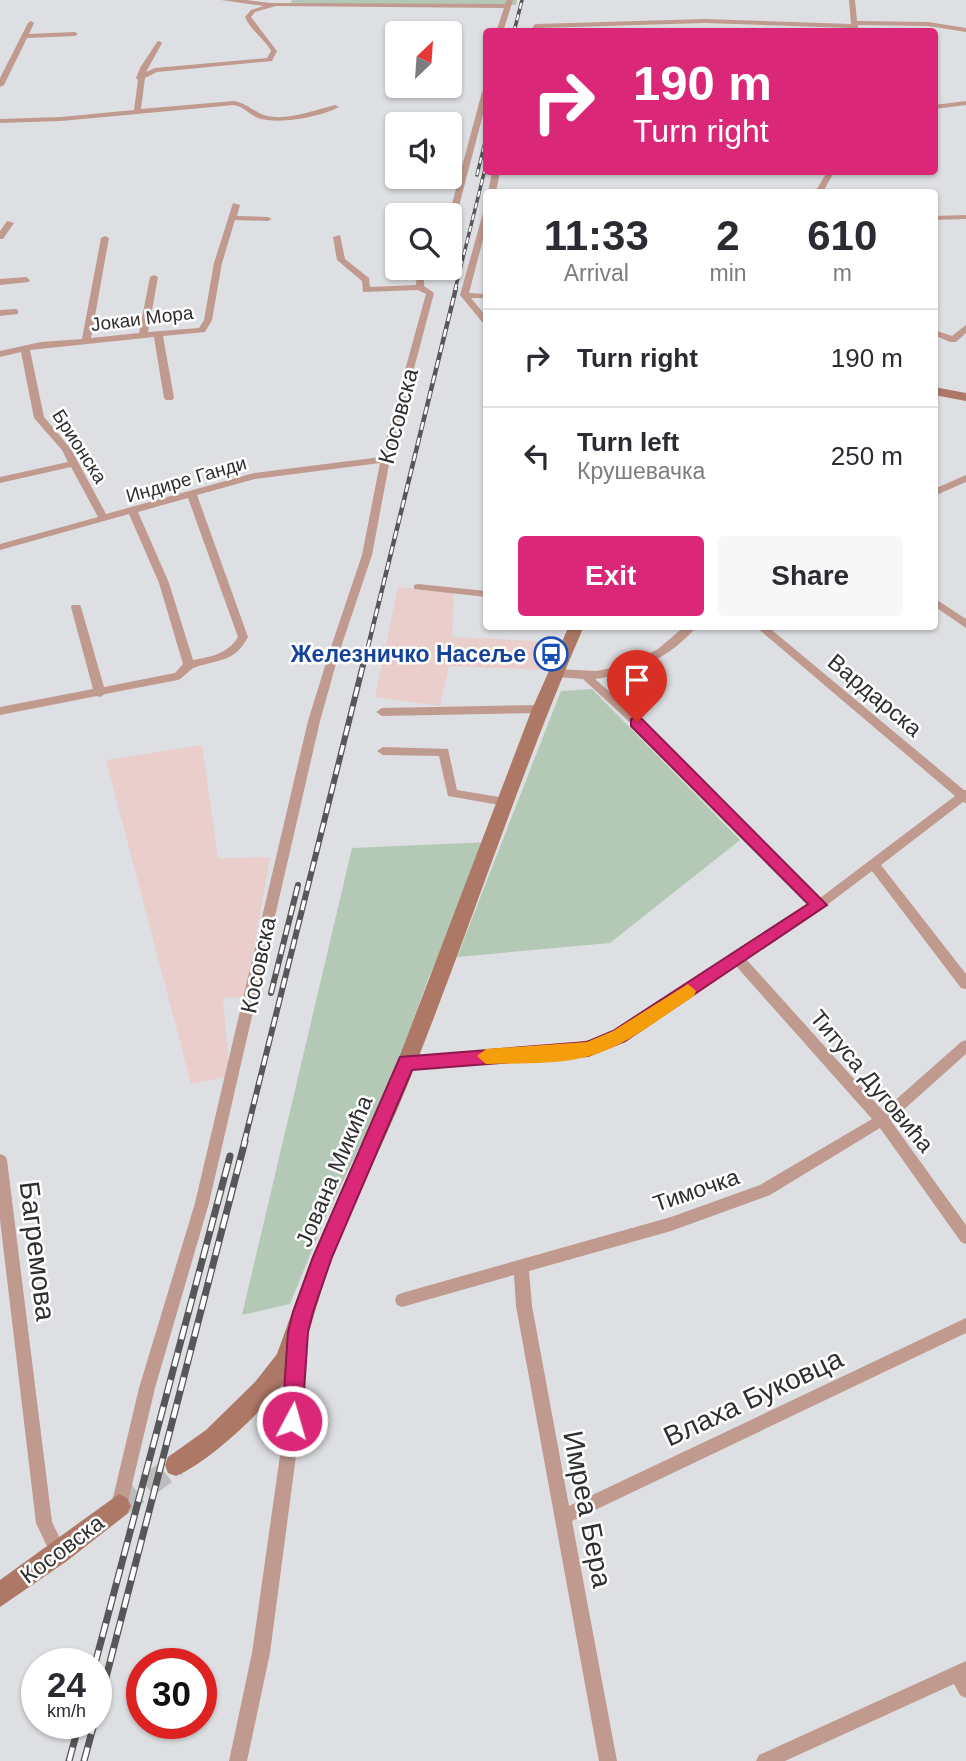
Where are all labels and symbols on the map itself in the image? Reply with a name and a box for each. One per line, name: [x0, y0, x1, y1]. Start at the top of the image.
north arrow: [385, 21, 462, 98]
street label: Јокаи Мора: [90, 302, 195, 335]
street label: Косовска: [373, 365, 423, 466]
street label: Брионска: [48, 406, 111, 487]
street label: Индире Ганди: [124, 452, 249, 507]
bus stop icon: Железничко Насеље: [532, 635, 570, 673]
place label: Железничко Насеље: [290, 641, 526, 667]
street label: Вардарска: [823, 648, 927, 742]
pin: [607, 650, 667, 722]
street label: Косовска: [235, 914, 281, 1015]
street label: Титуса Дуговића: [805, 1005, 939, 1158]
street label: Јована Микића: [290, 1091, 378, 1250]
street label: Тимочка: [650, 1163, 743, 1217]
street label: Багремова: [14, 1180, 61, 1323]
street label: Влаха Буковца: [659, 1342, 848, 1452]
position arrow: [255, 1384, 329, 1458]
street label: Имреа Бера: [557, 1428, 618, 1590]
street label: Косовска: [15, 1509, 109, 1589]
speed limit sign: 30: [126, 1648, 217, 1739]

